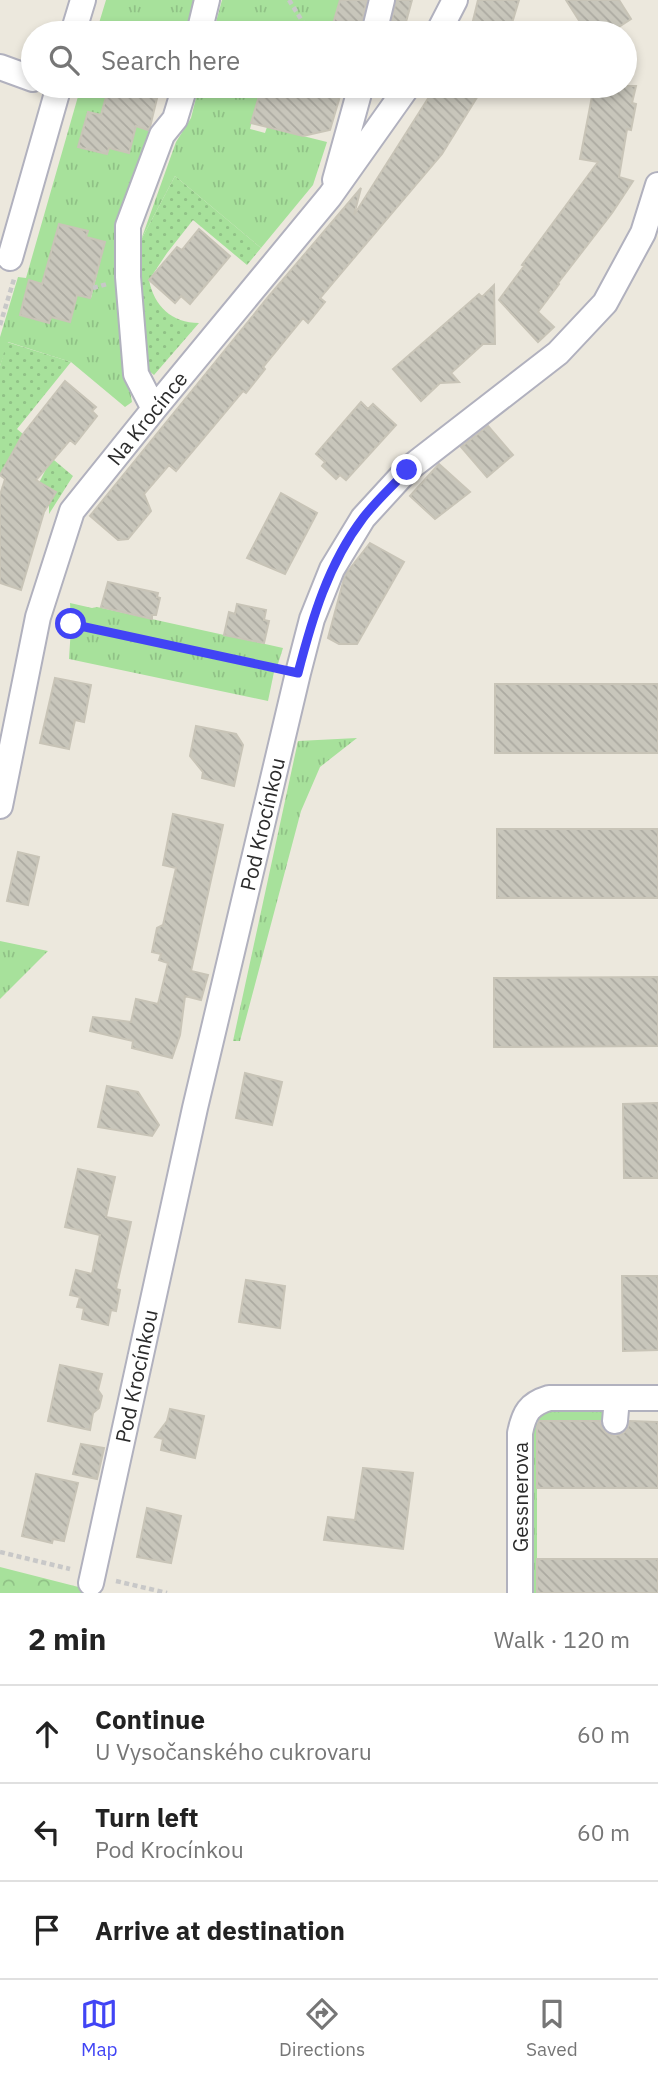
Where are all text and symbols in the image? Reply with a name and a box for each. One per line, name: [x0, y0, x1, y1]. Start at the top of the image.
search box: [21, 21, 637, 98]
icon: search: [45, 41, 83, 79]
text: Search here: [101, 43, 240, 77]
street label: Na Krocínce: [100, 365, 194, 471]
route end: [391, 454, 422, 485]
route start: [55, 608, 86, 639]
street label: Pod Krocínkou: [233, 755, 291, 893]
street label: Pod Krocínkou: [108, 1307, 164, 1445]
street label: Gessnerova: [506, 1442, 534, 1552]
text: 2 min: [28, 1619, 106, 1658]
text: Walk · 120 m: [494, 1624, 630, 1654]
text: Continue: [95, 1702, 205, 1736]
icon: ahead: [28, 1715, 66, 1753]
text: 60 m: [577, 1719, 630, 1749]
text: U Vysočanského cukrovaru: [95, 1736, 372, 1766]
text: Turn left: [95, 1800, 198, 1834]
icon: left: [28, 1813, 66, 1851]
text: 60 m: [577, 1817, 630, 1847]
text: Pod Krocínkou: [95, 1834, 244, 1864]
icon: arrive: [28, 1911, 66, 1949]
text: Arrive at destination: [95, 1913, 345, 1947]
tab: Map: [80, 1995, 118, 2061]
tab: Directions: [279, 1995, 365, 2061]
tab: Saved: [526, 1995, 578, 2061]

